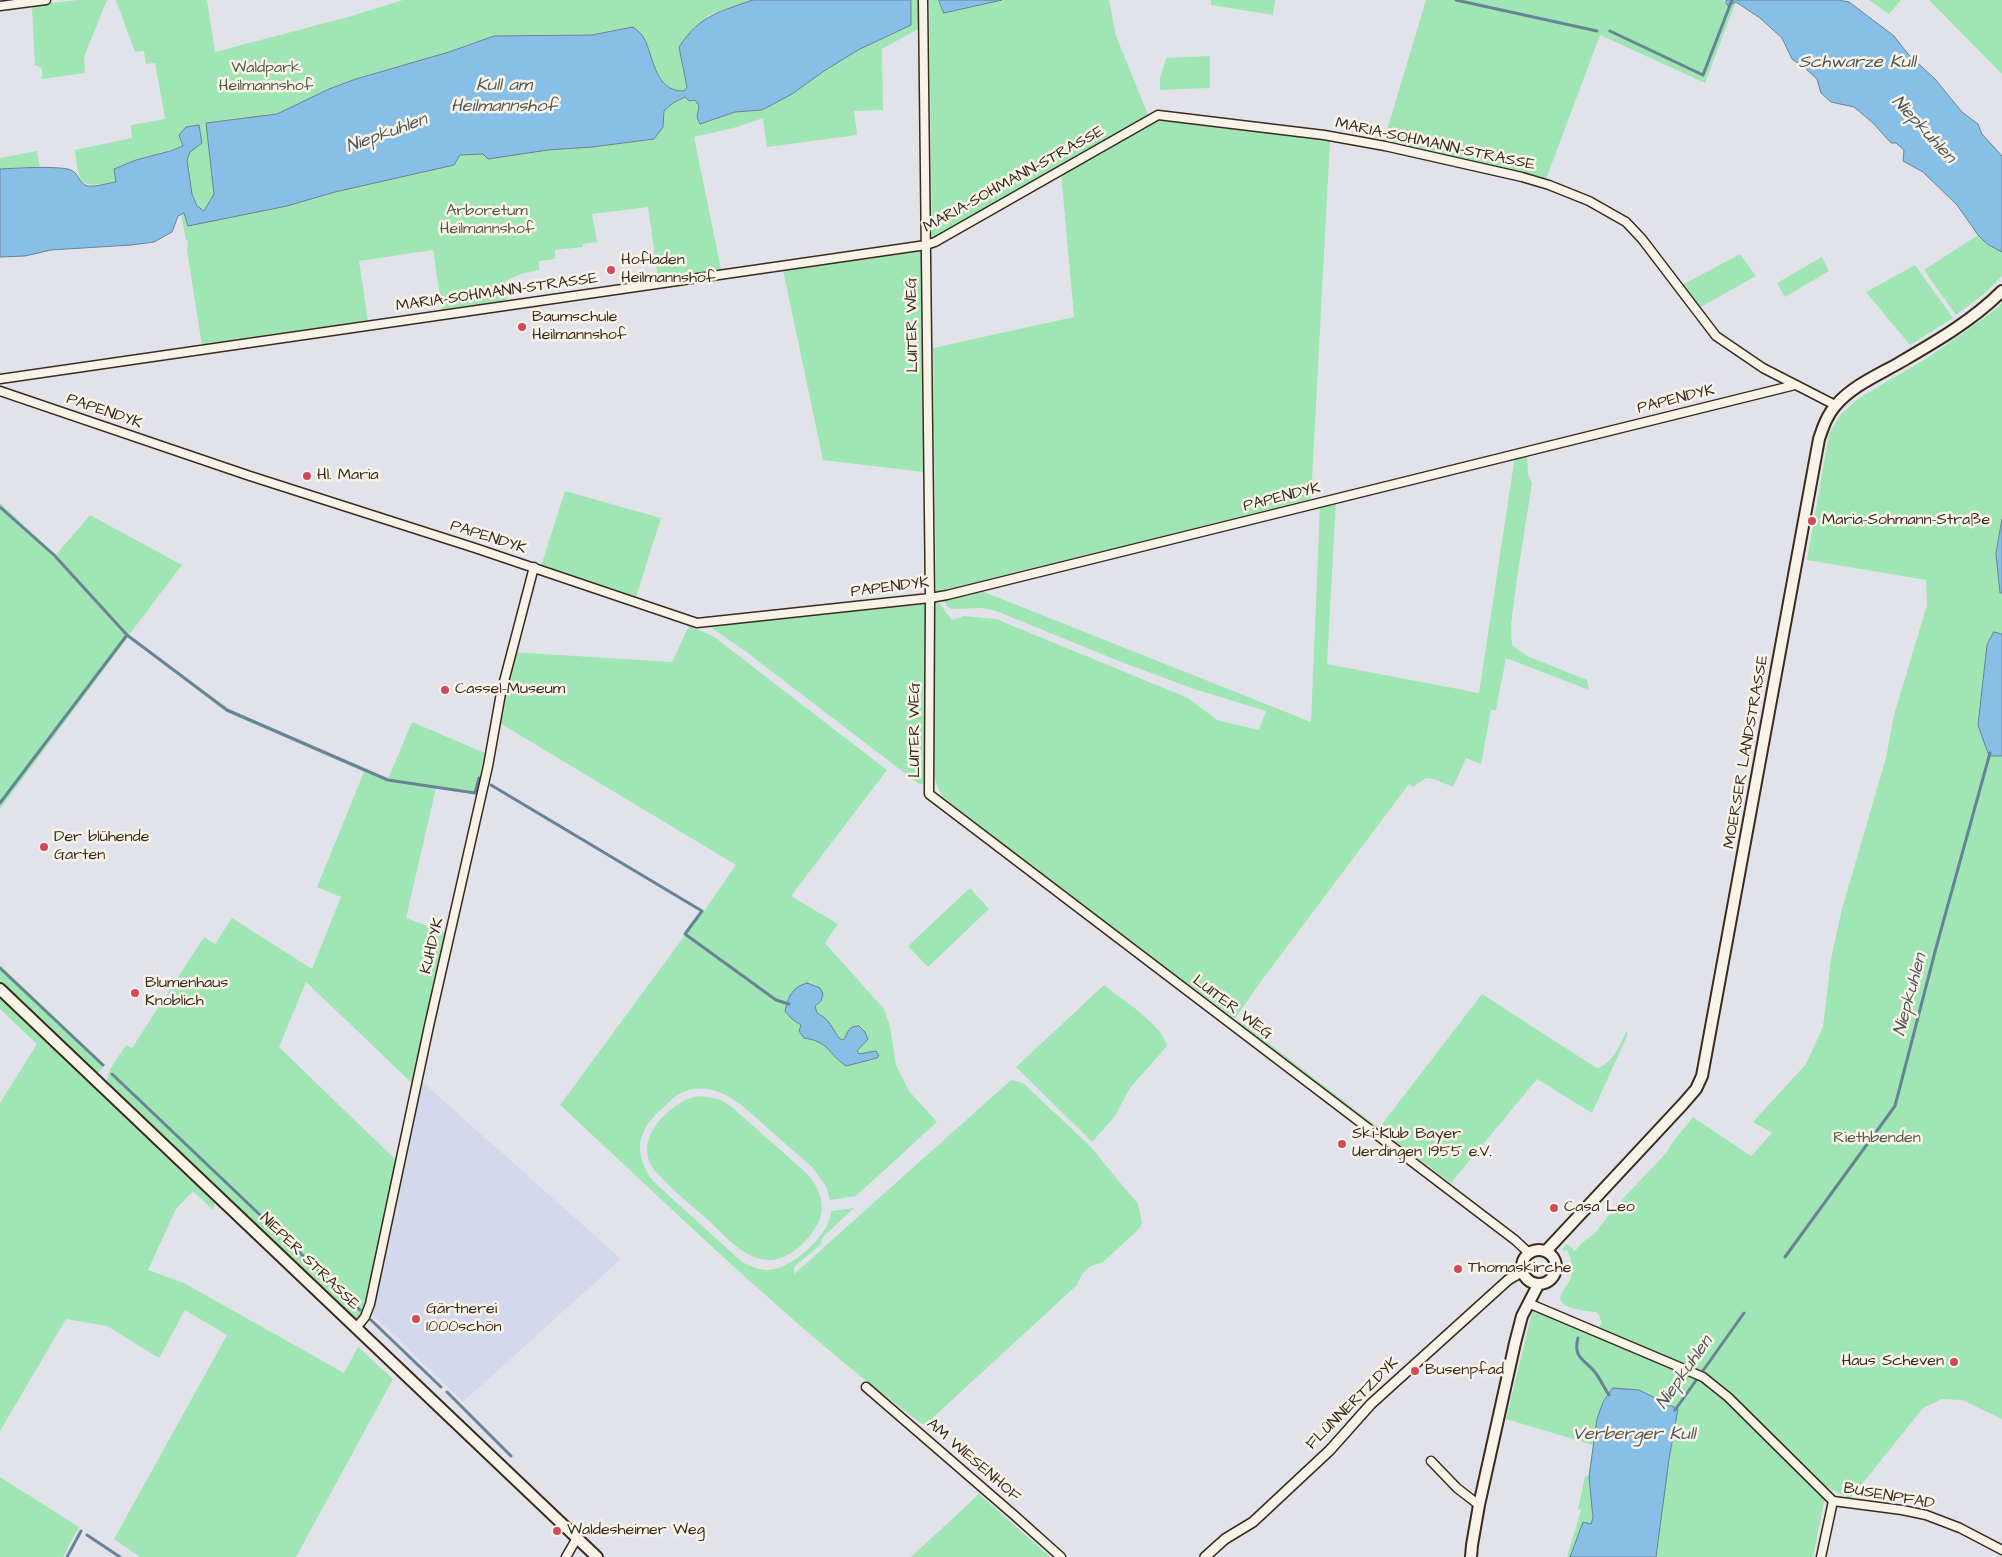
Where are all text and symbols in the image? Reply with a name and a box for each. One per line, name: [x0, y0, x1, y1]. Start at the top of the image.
water label: Schwarze Kull: [1798, 52, 1916, 74]
park label: Waldpark Heilmannshof: [219, 59, 313, 97]
water label: Kull am Heilmannshof: [451, 75, 557, 118]
water label: Niepkuhlen: [1886, 92, 1960, 168]
water label: Niepkuhlen: [344, 109, 430, 159]
street label: MARIA-SOHMANN-STRASSE: [1333, 114, 1537, 176]
street label: MARIA-SOHMANN-STRASSE: [920, 122, 1108, 238]
park label: Arboretum Heilmannshof: [440, 202, 534, 240]
place label: Hofladen Heilmannshof: [621, 251, 715, 289]
marker: Hofladen Heilmannshof: [605, 264, 617, 276]
street label: MARIA-SOHMANN-STRASSE: [395, 269, 599, 317]
street label: LUITER WEG: [903, 277, 923, 373]
place label: Baumschule Heilmannshof: [532, 308, 626, 346]
marker: Baumschule Heilmannshof: [516, 321, 528, 333]
street label: PAPENDYK: [1635, 381, 1717, 419]
street label: PAPENDYK: [64, 390, 144, 434]
place label: Hl. Maria: [317, 466, 379, 486]
marker: Hl. Maria: [301, 470, 313, 482]
street label: PAPENDYK: [1241, 479, 1323, 517]
place label: Maria-Sohmann-Straße: [1822, 511, 1990, 531]
marker: Maria-Sohmann-Straße: [1806, 515, 1818, 527]
street label: PAPENDYK: [448, 517, 528, 559]
street label: PAPENDYK: [850, 574, 930, 602]
street label: MOERSER LANDSTRASSE: [1721, 654, 1773, 850]
place label: Cassel-Museum: [455, 680, 565, 700]
street label: LUITER WEG: [906, 682, 926, 778]
marker: Cassel-Museum: [439, 684, 451, 696]
place label: Der blühende Garten: [54, 828, 149, 866]
marker: Der blühende Garten: [38, 841, 50, 853]
street label: KUHDYK: [417, 916, 449, 976]
water label: Niepkuhlen: [1890, 951, 1932, 1039]
street label: LUITER WEG: [1188, 972, 1276, 1044]
place label: Blumenhaus Knoblich: [145, 974, 228, 1012]
marker: Blumenhaus Knoblich: [129, 987, 141, 999]
place label: Ski-Klub Bayer Uerdingen 1955 e.V.: [1352, 1125, 1492, 1163]
park label: Riethbenden: [1833, 1129, 1921, 1149]
marker: Ski-Klub Bayer Uerdingen 1955 e.V.: [1336, 1138, 1348, 1150]
place label: Casa Leo: [1564, 1198, 1635, 1218]
marker: Casa Leo: [1548, 1202, 1560, 1214]
street label: NIEPER STRASSE: [255, 1209, 363, 1315]
place label: Thomaskirche: [1468, 1259, 1571, 1279]
marker: Thomaskirche: [1452, 1263, 1464, 1275]
place label: Gärtnerei 1000schön: [426, 1300, 501, 1338]
marker: Gärtnerei 1000schön: [410, 1313, 422, 1325]
water label: Niepkuhlen: [1652, 1332, 1718, 1414]
place label: Haus Scheven: [1842, 1352, 1944, 1372]
street label: FLÜNNERTZDYK: [1303, 1354, 1403, 1454]
marker: Haus Scheven: [1948, 1356, 1960, 1368]
place label: Busenpfad: [1425, 1361, 1504, 1381]
marker: Busenpfad: [1409, 1365, 1421, 1377]
street label: AM WIESENHOF: [922, 1415, 1024, 1507]
water label: Verberger Kull: [1573, 1424, 1695, 1446]
street label: BUSENPFAD: [1842, 1480, 1936, 1514]
place label: Waldesheimer Weg: [567, 1521, 705, 1541]
marker: Waldesheimer Weg: [551, 1525, 563, 1537]

